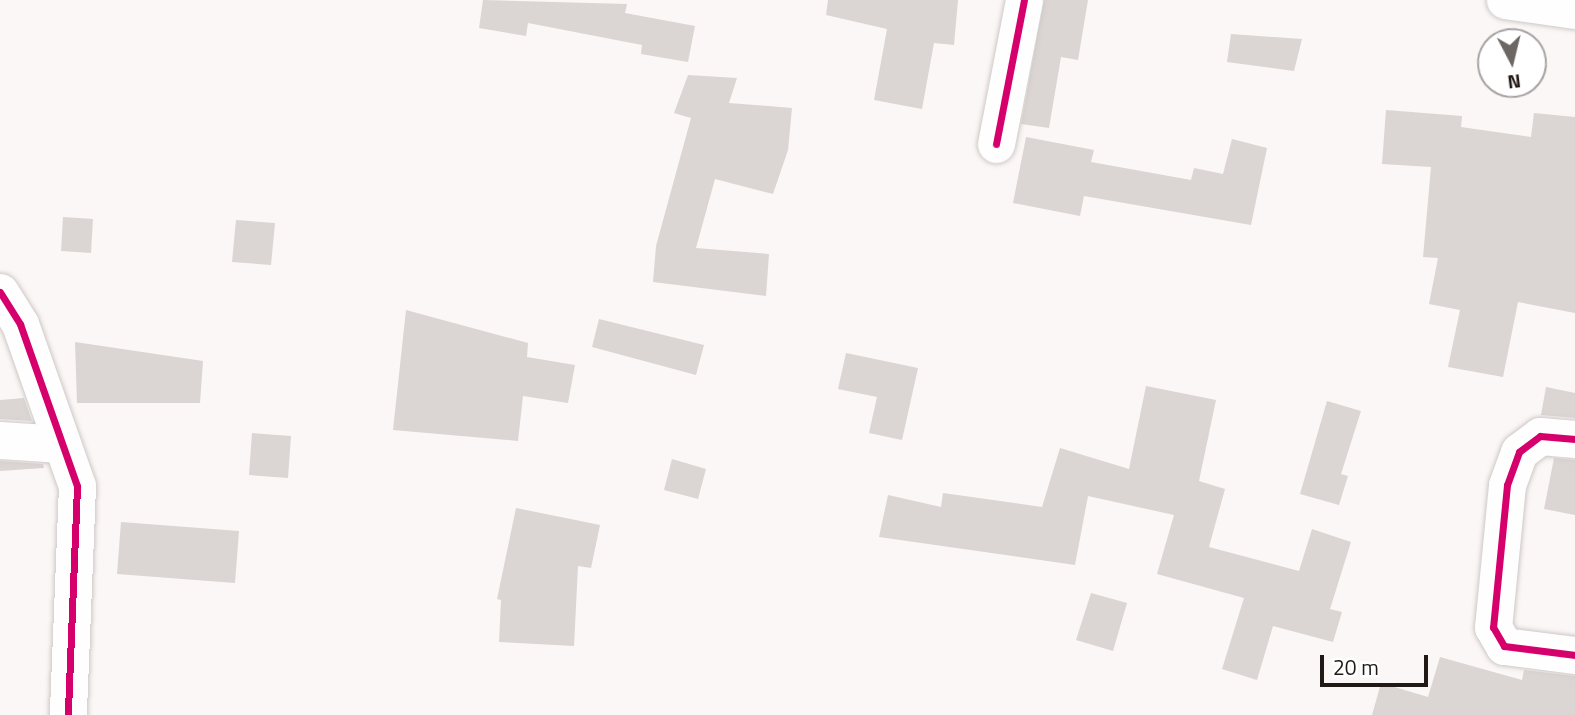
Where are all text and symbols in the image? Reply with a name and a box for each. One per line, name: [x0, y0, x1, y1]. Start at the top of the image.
north arrow: [1477, 28, 1547, 98]
text: N: [1506, 67, 1523, 98]
scale bar: [1323, 642, 1432, 686]
text: 20 m: [1333, 651, 1379, 683]

